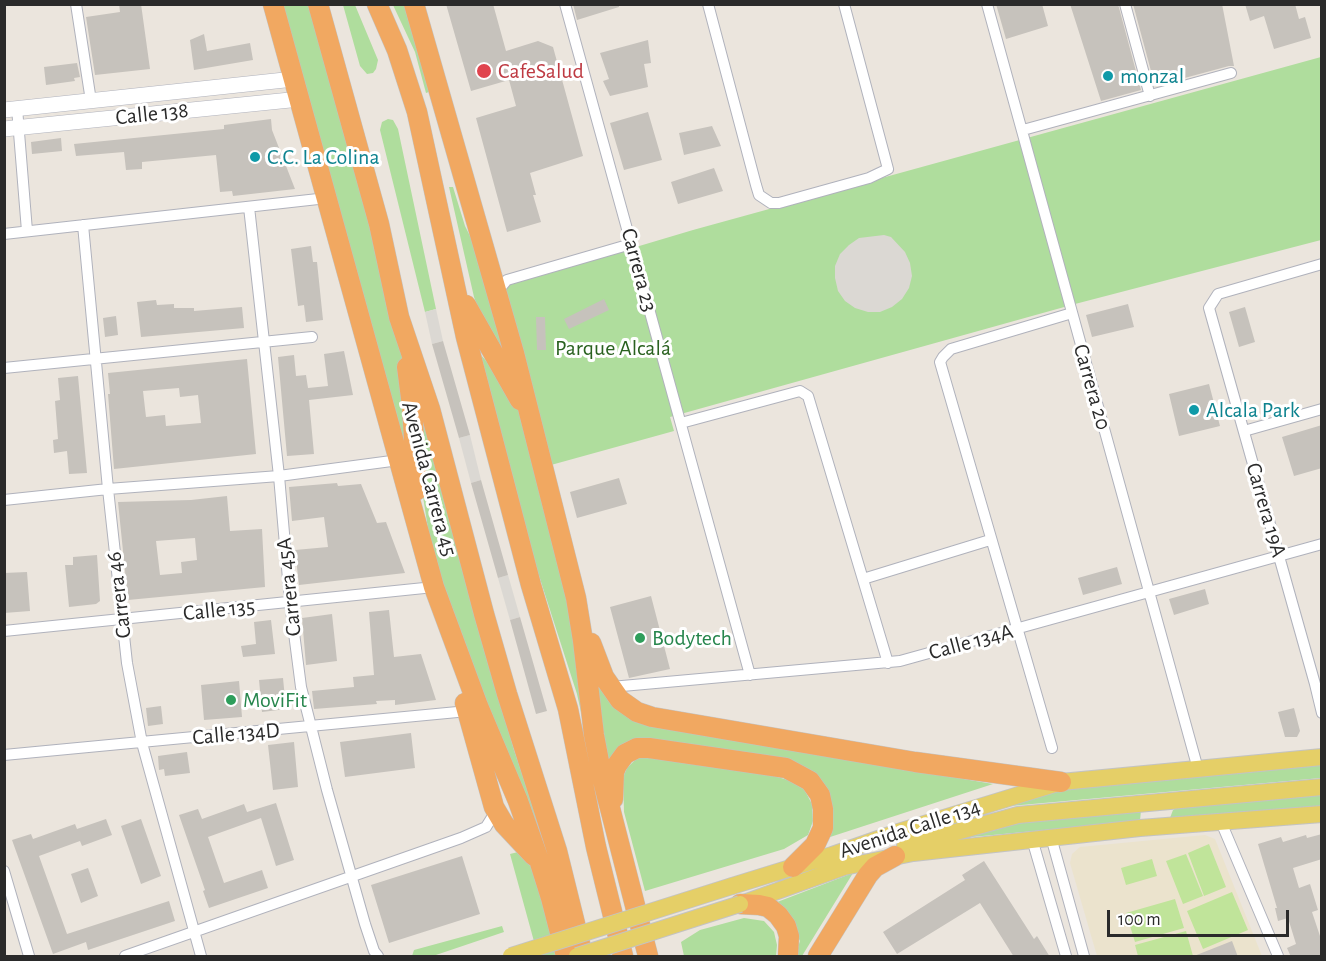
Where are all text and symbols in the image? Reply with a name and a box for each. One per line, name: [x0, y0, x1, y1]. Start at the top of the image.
place label: CafeSalud: [498, 58, 584, 84]
marker: CafeSalud: [475, 62, 493, 80]
place label: monzal: [1120, 63, 1184, 89]
marker: monzal: [1101, 69, 1115, 83]
street label: Calle 138: [114, 97, 190, 131]
place label: C.C. La Colina: [267, 144, 380, 170]
marker: C.C. La Colina: [248, 150, 262, 164]
street label: Carrera 23: [615, 225, 663, 315]
park label: Parque Alcalá: [555, 335, 671, 361]
street label: Carrera 20: [1067, 341, 1117, 433]
place label: Alcala Park: [1206, 397, 1300, 423]
street label: Avenida Carrera 45: [396, 399, 462, 559]
marker: Alcala Park: [1187, 403, 1201, 417]
street label: Carrera 19A: [1240, 460, 1292, 560]
street label: Carrera 45A: [271, 536, 307, 638]
street label: Carrera 46: [101, 550, 137, 640]
street label: Calle 135: [182, 593, 256, 627]
street label: Calle 134A: [926, 618, 1016, 666]
place label: Bodytech: [652, 625, 732, 651]
marker: Bodytech: [633, 631, 647, 645]
place label: MoviFit: [243, 687, 307, 713]
marker: MoviFit: [224, 693, 238, 707]
street label: Calle 134D: [191, 717, 281, 751]
street label: Avenida Calle 134: [836, 794, 984, 864]
scale bar: [1110, 898, 1292, 936]
text: 100 m: [1118, 911, 1161, 929]

